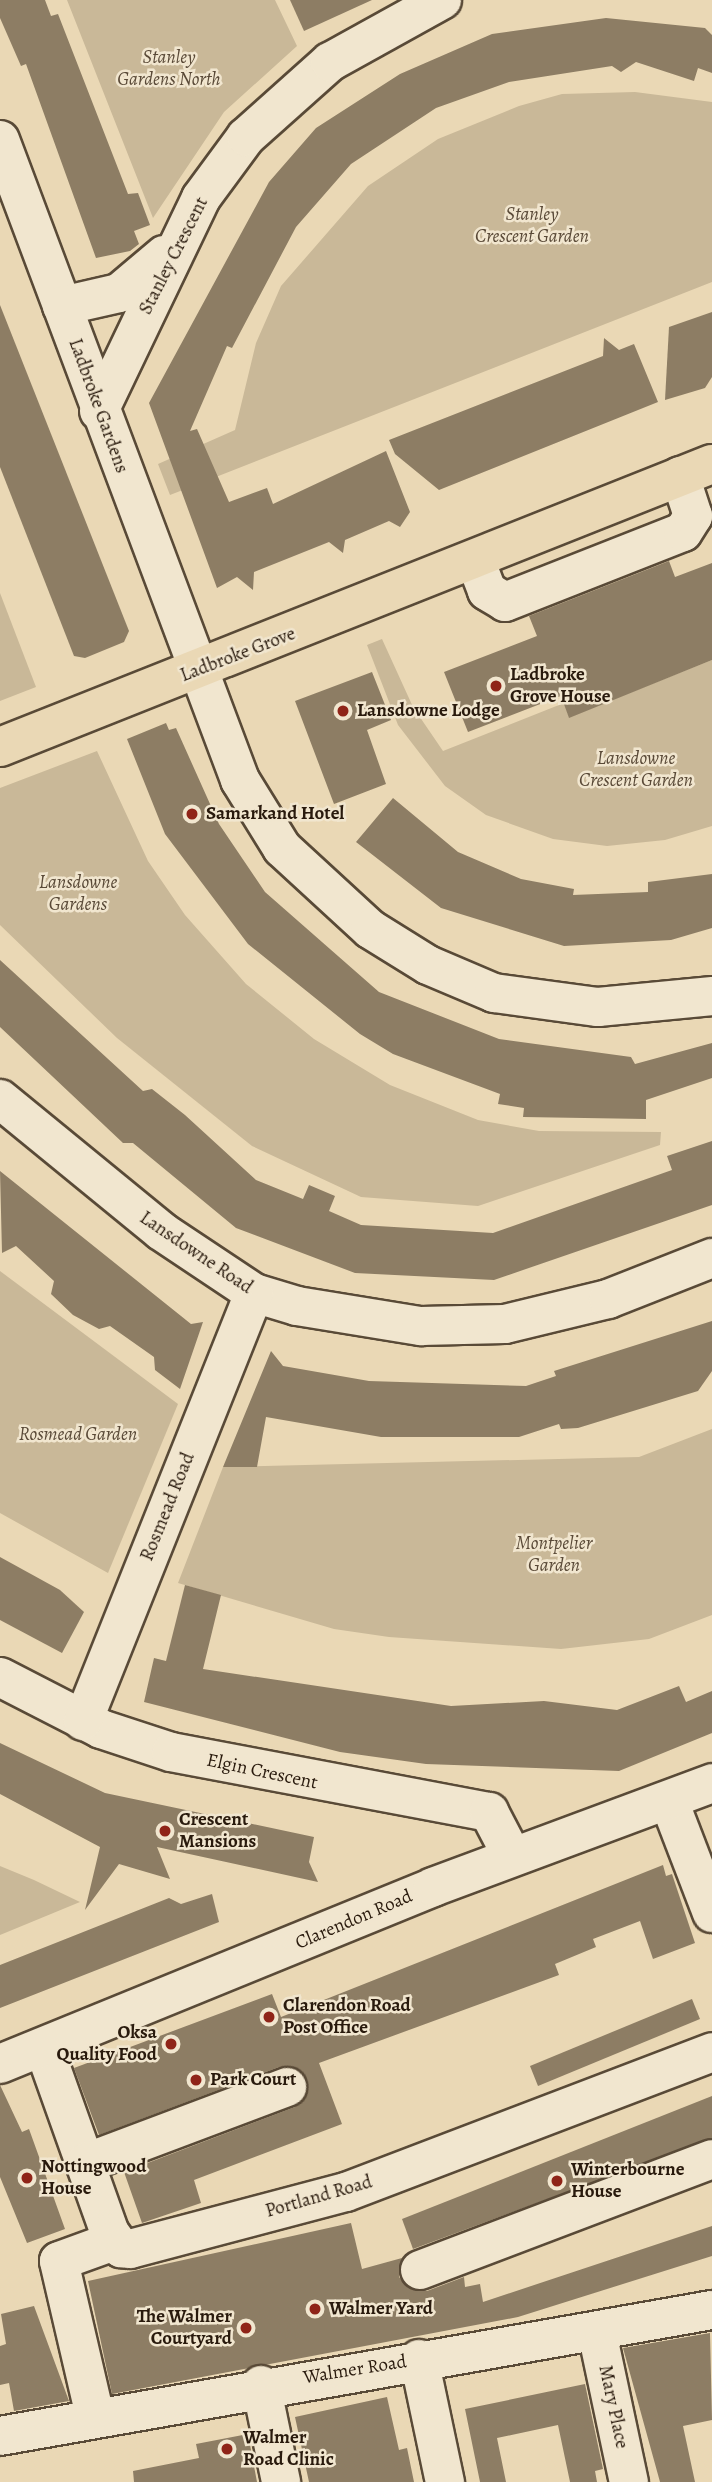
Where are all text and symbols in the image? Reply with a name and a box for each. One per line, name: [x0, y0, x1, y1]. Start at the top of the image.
park label: Stanley Gardens North: [117, 47, 221, 91]
street label: Stanley Crescent: [135, 193, 213, 319]
park label: Stanley Crescent Garden: [475, 204, 589, 248]
street label: Ladbroke Gardens: [63, 336, 133, 476]
street label: Ladbroke Grove: [177, 623, 299, 687]
place label: Ladbroke Grove House: [510, 664, 610, 708]
marker: Ladbroke Grove House: [488, 678, 504, 694]
place label: Lansdowne Lodge: [357, 700, 500, 722]
marker: Lansdowne Lodge: [335, 703, 351, 719]
park label: Lansdowne Crescent Garden: [579, 748, 693, 792]
place label: Samarkand Hotel: [206, 803, 344, 825]
marker: Samarkand Hotel: [184, 806, 200, 822]
park label: Lansdowne Gardens: [39, 872, 117, 916]
street label: Lansdowne Road: [135, 1207, 257, 1299]
park label: Rosmead Garden: [19, 1424, 137, 1446]
street label: Rosmead Road: [136, 1449, 200, 1565]
park label: Montpelier Garden: [516, 1533, 592, 1577]
street label: Elgin Crescent: [205, 1749, 319, 1795]
place label: Crescent Mansions: [179, 1809, 256, 1853]
marker: Crescent Mansions: [157, 1823, 173, 1839]
street label: Clarendon Road: [292, 1885, 416, 1955]
place label: Clarendon Road Post Office: [283, 1995, 411, 2039]
marker: Clarendon Road Post Office: [261, 2009, 277, 2025]
place label: Oksa Quality Food: [57, 2022, 157, 2066]
marker: Oksa Quality Food: [163, 2036, 179, 2052]
place label: Park Court: [210, 2069, 296, 2091]
marker: Park Court: [188, 2072, 204, 2088]
place label: Nottingwood House: [41, 2156, 146, 2200]
place label: Winterbourne House: [571, 2159, 684, 2203]
marker: Nottingwood House: [19, 2170, 35, 2186]
street label: Portland Road: [263, 2171, 375, 2223]
marker: Winterbourne House: [549, 2173, 565, 2189]
place label: Walmer Yard: [329, 2298, 433, 2320]
marker: Walmer Yard: [307, 2301, 323, 2317]
place label: The Walmer Courtyard: [137, 2306, 232, 2350]
marker: The Walmer Courtyard: [238, 2320, 254, 2336]
street label: Walmer Road: [302, 2351, 408, 2389]
street label: Mary Place: [593, 2363, 633, 2451]
place label: Walmer Road Clinic: [243, 2427, 334, 2471]
marker: Walmer Road Clinic: [217, 2439, 237, 2459]

